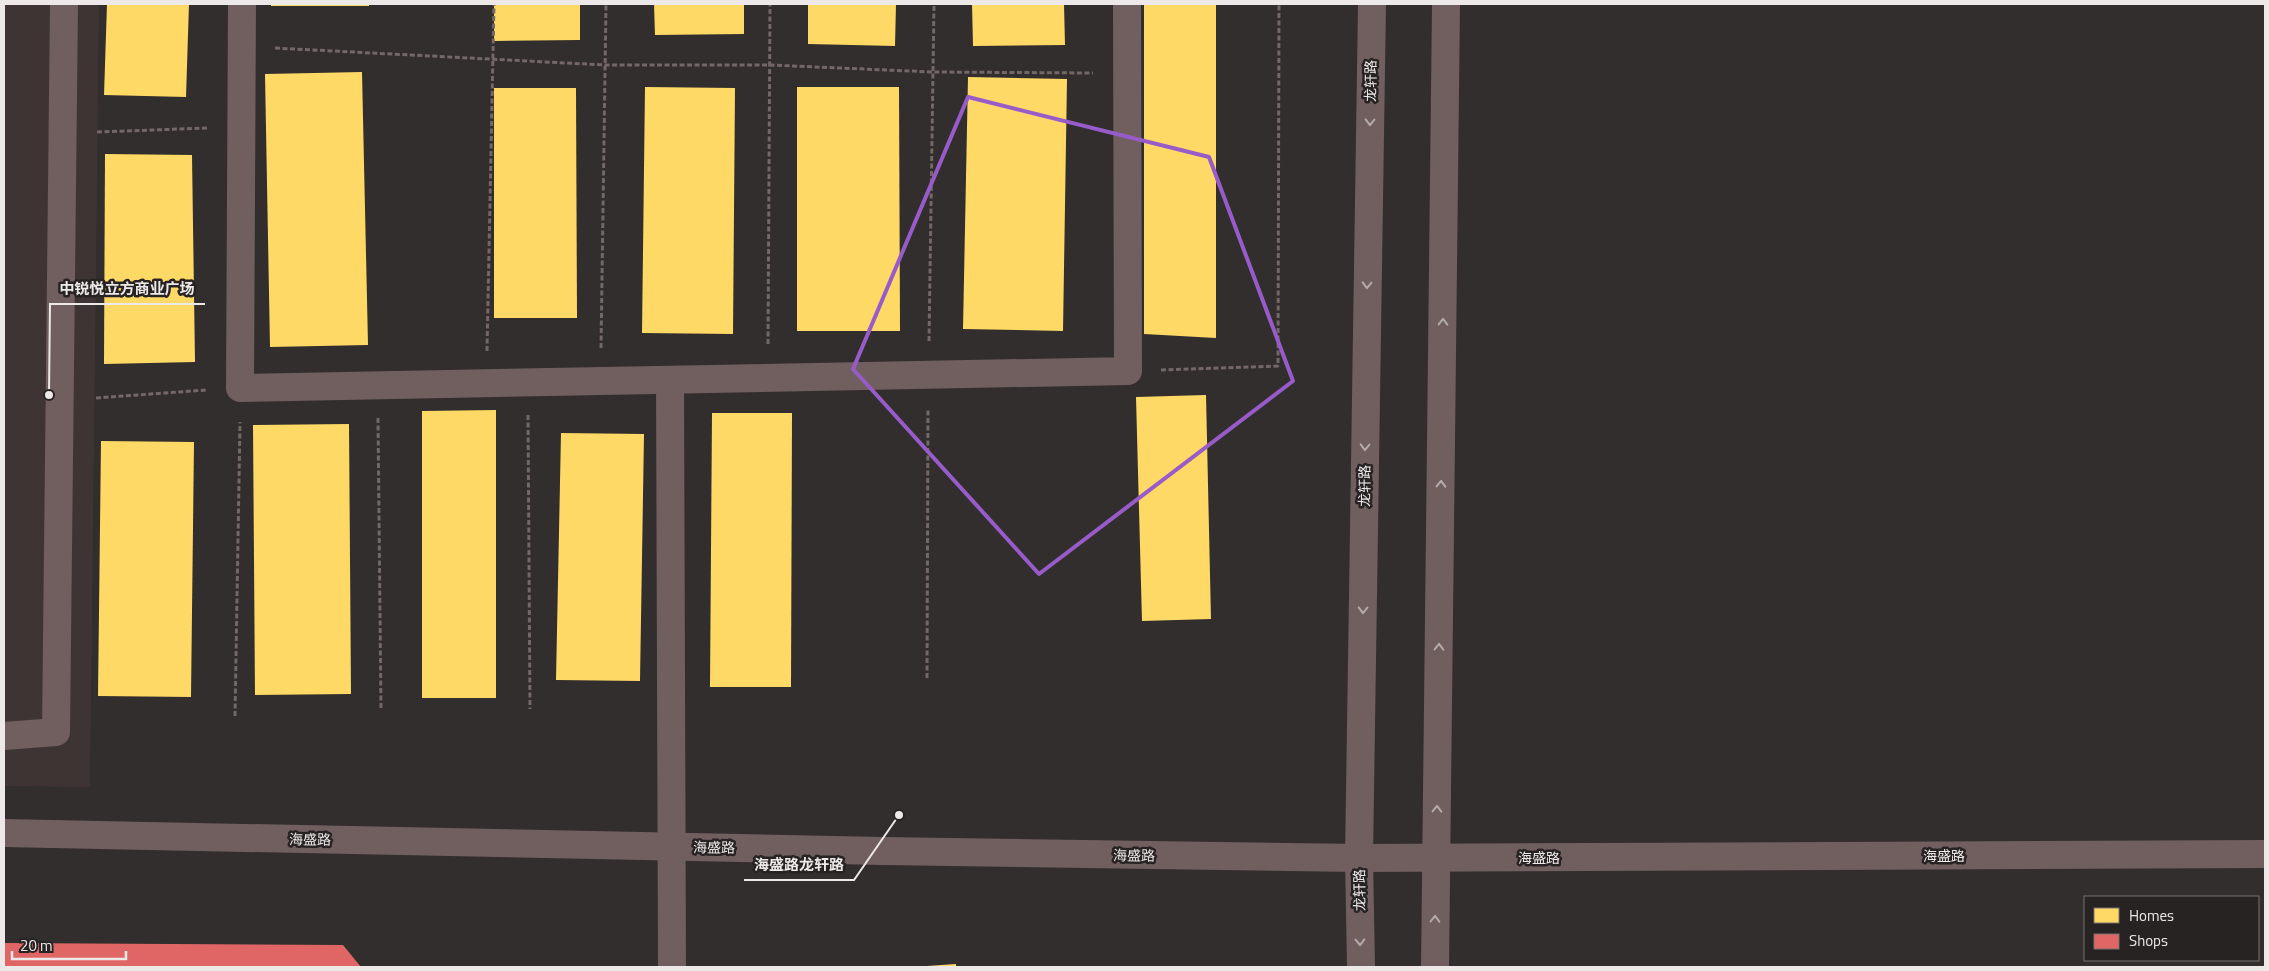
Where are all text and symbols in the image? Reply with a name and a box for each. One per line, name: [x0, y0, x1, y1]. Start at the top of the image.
street label: 龙轩路: [1359, 60, 1381, 102]
one-way arrow: [1365, 119, 1375, 127]
callout: 中锐悦立方商业广场: [50, 274, 205, 304]
text: 中锐悦立方商业广场: [59, 277, 195, 300]
one-way arrow: [1362, 281, 1373, 289]
one-way arrow: [1438, 317, 1448, 325]
one-way arrow: [1360, 444, 1370, 452]
street label: 龙轩路: [1353, 465, 1375, 507]
one-way arrow: [1436, 480, 1446, 488]
one-way arrow: [1357, 606, 1368, 614]
one-way arrow: [1434, 642, 1444, 650]
one-way arrow: [1432, 805, 1442, 812]
street label: 海盛路: [289, 828, 331, 850]
street label: 海盛路: [693, 836, 735, 858]
street label: 海盛路: [1113, 844, 1155, 866]
street label: 海盛路: [1923, 845, 1965, 866]
street label: 海盛路: [1518, 847, 1560, 868]
callout: 海盛路龙轩路: [744, 850, 854, 880]
text: 海盛路龙轩路: [754, 853, 844, 876]
street label: 龙轩路: [1348, 869, 1370, 911]
legend: [2084, 896, 2259, 961]
text: Homes: [2129, 904, 2174, 927]
one-way arrow: [1430, 914, 1441, 922]
scale bar: [12, 928, 126, 960]
text: Shops: [2129, 929, 2168, 952]
text: 20 m: [20, 934, 53, 957]
one-way arrow: [1355, 938, 1365, 946]

